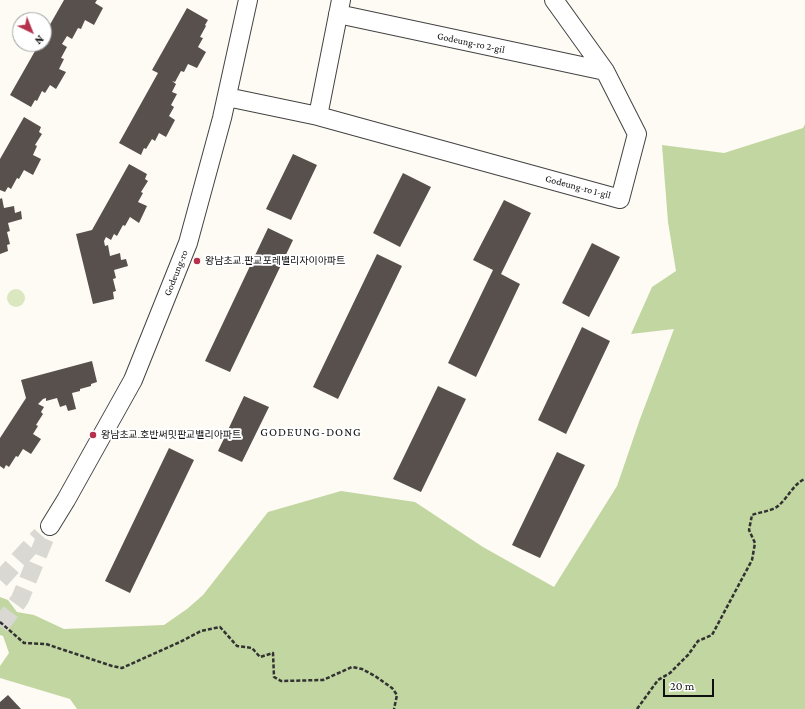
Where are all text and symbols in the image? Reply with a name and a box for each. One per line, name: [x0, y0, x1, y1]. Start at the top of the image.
north arrow: [12, 12, 52, 52]
street label: Godeung-ro 2-gil: [436, 30, 506, 56]
text: N: [33, 33, 46, 47]
street label: Godeung-ro 1-gil: [544, 172, 612, 202]
street label: Godeung-ro: [161, 248, 191, 298]
place label: 왕남초교.판교포레밸리자이아파트: [205, 255, 345, 267]
marker: 왕남초교.판교포레밸리자이아파트: [192, 256, 202, 266]
district label: GODEUNG-DONG: [260, 425, 362, 439]
place label: 왕남초교.호반써밋판교밸리아파트: [101, 429, 241, 441]
marker: 왕남초교.호반써밋판교밸리아파트: [88, 430, 98, 440]
scale bar: [665, 671, 716, 697]
text: 20 m: [670, 679, 694, 693]

